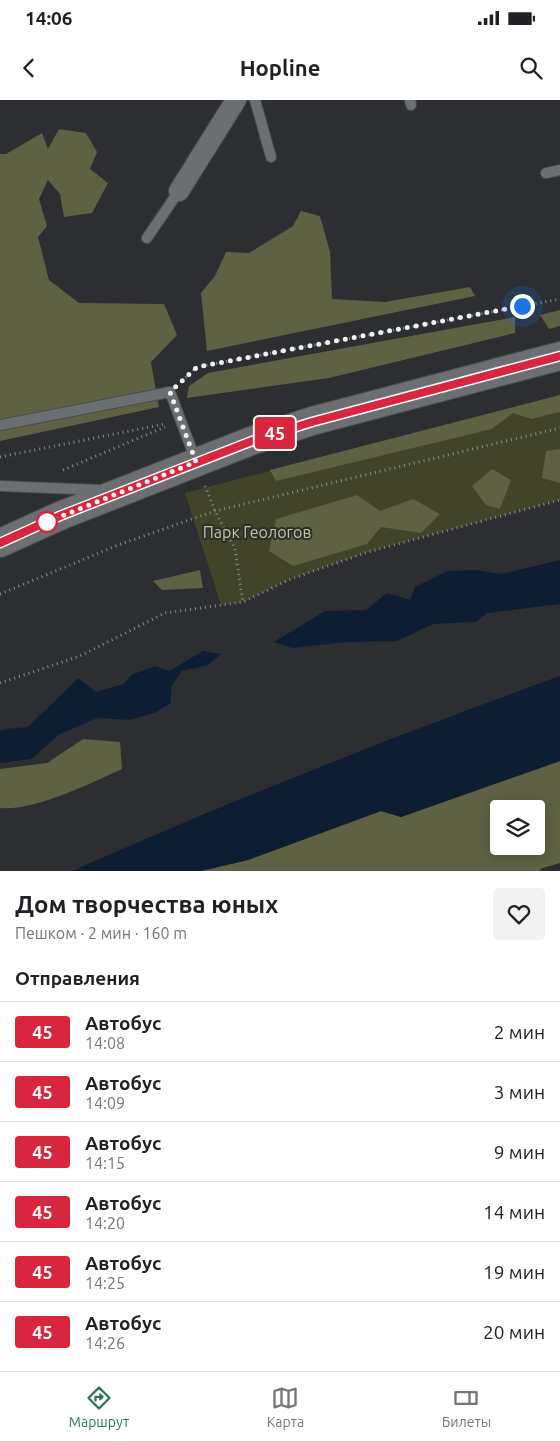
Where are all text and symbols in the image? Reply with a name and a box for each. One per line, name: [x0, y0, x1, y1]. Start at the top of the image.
text: 14:06: [25, 7, 73, 29]
icon: back: [15, 54, 43, 82]
icon: search: [517, 54, 545, 82]
text: Hopline: [240, 55, 320, 80]
your location: [510, 294, 535, 319]
line badge: 45: [252, 417, 298, 449]
text: 45: [265, 423, 285, 443]
unlabelled marker: [36, 511, 58, 533]
park label: Парк Геологов: [203, 523, 311, 541]
map controls: [490, 800, 545, 855]
button: layers: [490, 800, 545, 855]
button: heart: [493, 888, 545, 940]
text: Дом творчества юных: [15, 891, 278, 918]
text: Пешком · 2 мин · 160 m: [15, 924, 187, 942]
text: Отправления: [15, 967, 140, 989]
text: Автобус: [85, 1012, 161, 1034]
text: 2 мин: [494, 1021, 545, 1043]
text: 45: [32, 1022, 53, 1042]
text: 14:08: [85, 1034, 125, 1052]
text: Автобус: [85, 1072, 161, 1094]
text: 3 мин: [494, 1081, 545, 1103]
text: 45: [32, 1082, 53, 1102]
text: 14:09: [85, 1094, 125, 1112]
text: Автобус: [85, 1132, 161, 1154]
text: 9 мин: [494, 1141, 545, 1163]
text: 45: [32, 1142, 53, 1162]
text: 14:15: [85, 1154, 125, 1172]
text: Автобус: [85, 1192, 161, 1214]
text: 14 мин: [483, 1201, 545, 1223]
text: 45: [32, 1202, 53, 1222]
text: 14:20: [85, 1214, 125, 1232]
text: Автобус: [85, 1252, 161, 1274]
text: 19 мин: [483, 1261, 545, 1283]
text: 45: [32, 1262, 53, 1282]
text: 14:25: [85, 1274, 125, 1292]
text: Автобус: [85, 1312, 161, 1334]
text: 20 мин: [483, 1321, 545, 1343]
text: 45: [32, 1322, 53, 1342]
text: 14:26: [85, 1334, 125, 1352]
tab: Маршрут: [69, 1384, 129, 1430]
tab: Карта: [267, 1384, 304, 1430]
tab: Билеты: [442, 1384, 491, 1430]

